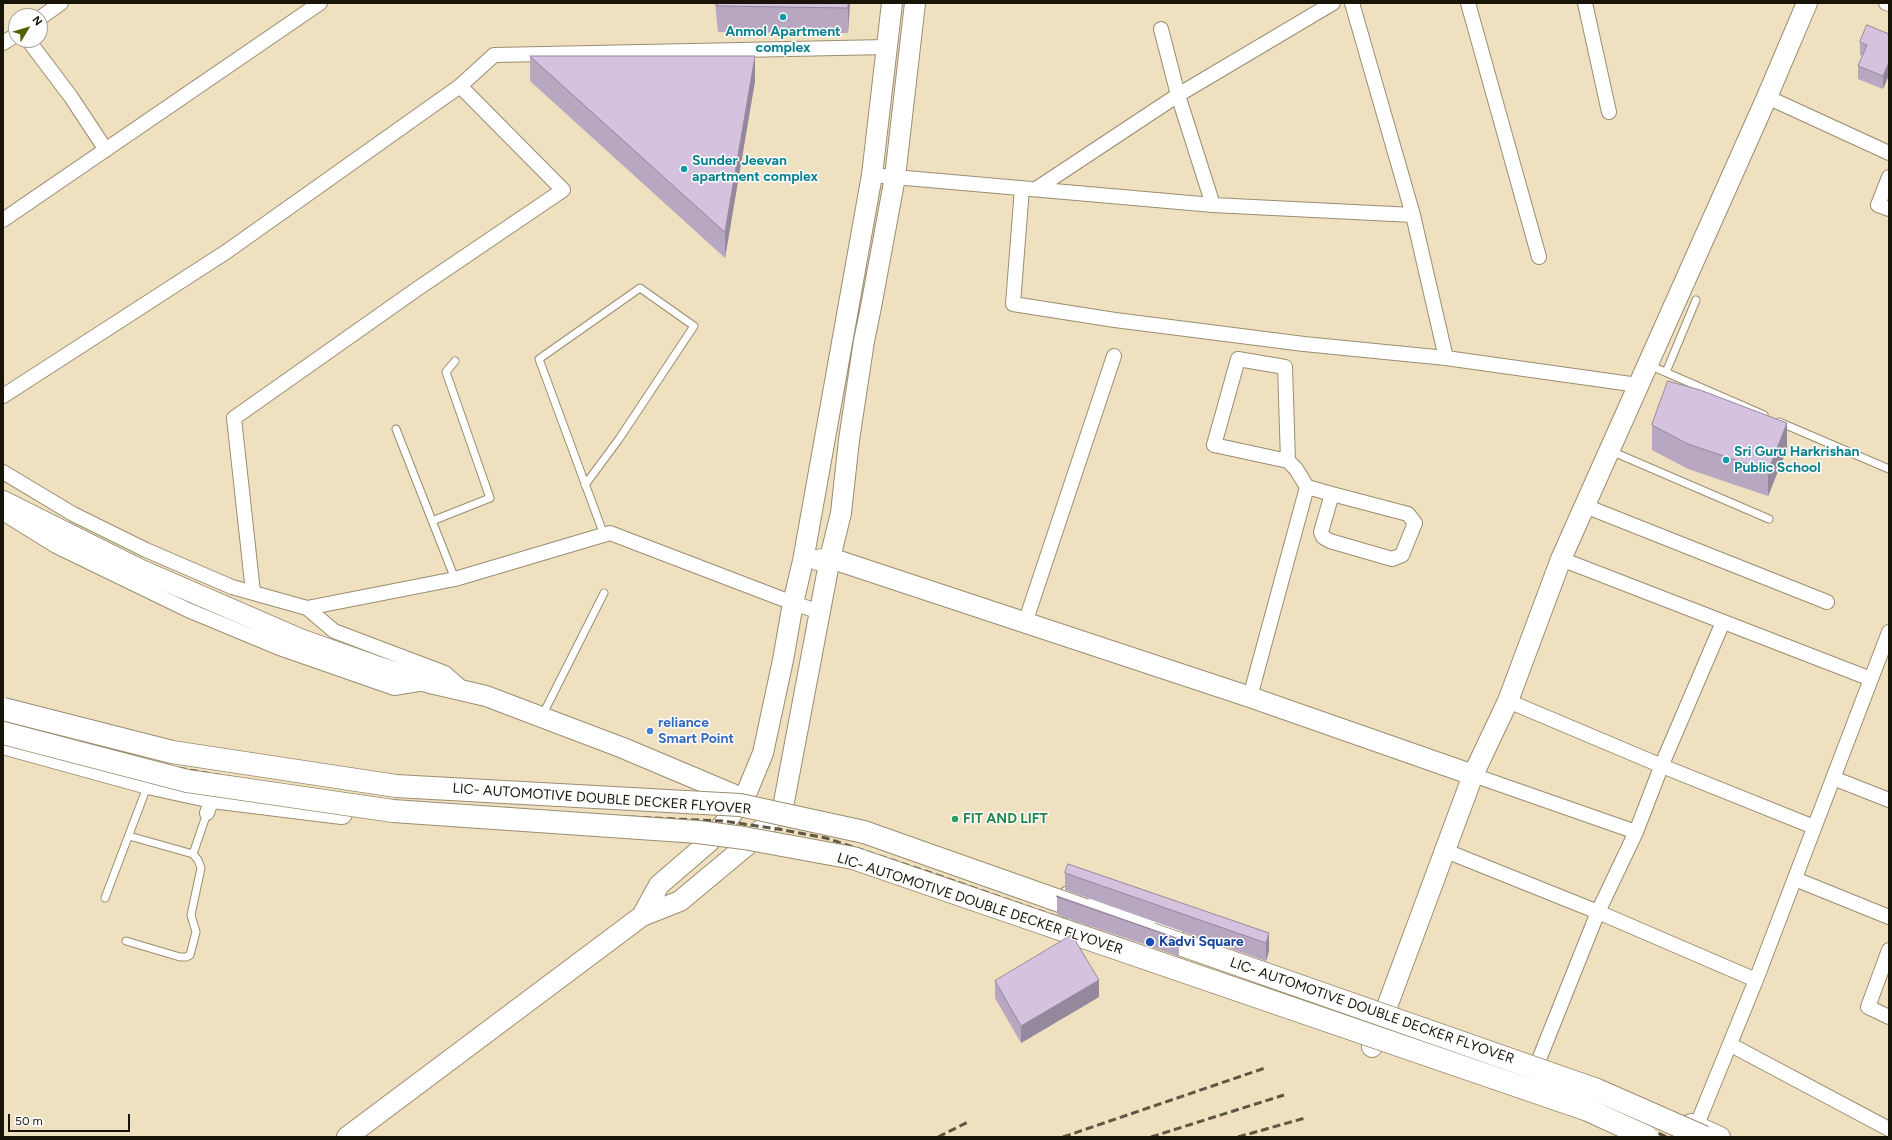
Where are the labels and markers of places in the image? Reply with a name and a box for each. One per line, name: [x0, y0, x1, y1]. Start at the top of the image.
marker: Anmol Apartment complex: [778, 12, 788, 22]
place label: Anmol Apartment complex: [725, 24, 841, 56]
place label: Sunder Jeevan apartment complex: [692, 153, 818, 186]
marker: Sunder Jeevan apartment complex: [679, 164, 689, 174]
place label: Sri Guru Harkrishan Public School: [1734, 444, 1859, 476]
marker: Sri Guru Harkrishan Public School: [1721, 455, 1731, 465]
place label: reliance Smart Point: [658, 715, 734, 748]
marker: reliance Smart Point: [645, 726, 655, 736]
place label: FIT AND LIFT: [963, 811, 1048, 827]
marker: FIT AND LIFT: [950, 814, 960, 824]
place label: Kadvi Square: [1159, 934, 1244, 950]
marker: Kadvi Square: [1144, 936, 1156, 948]

